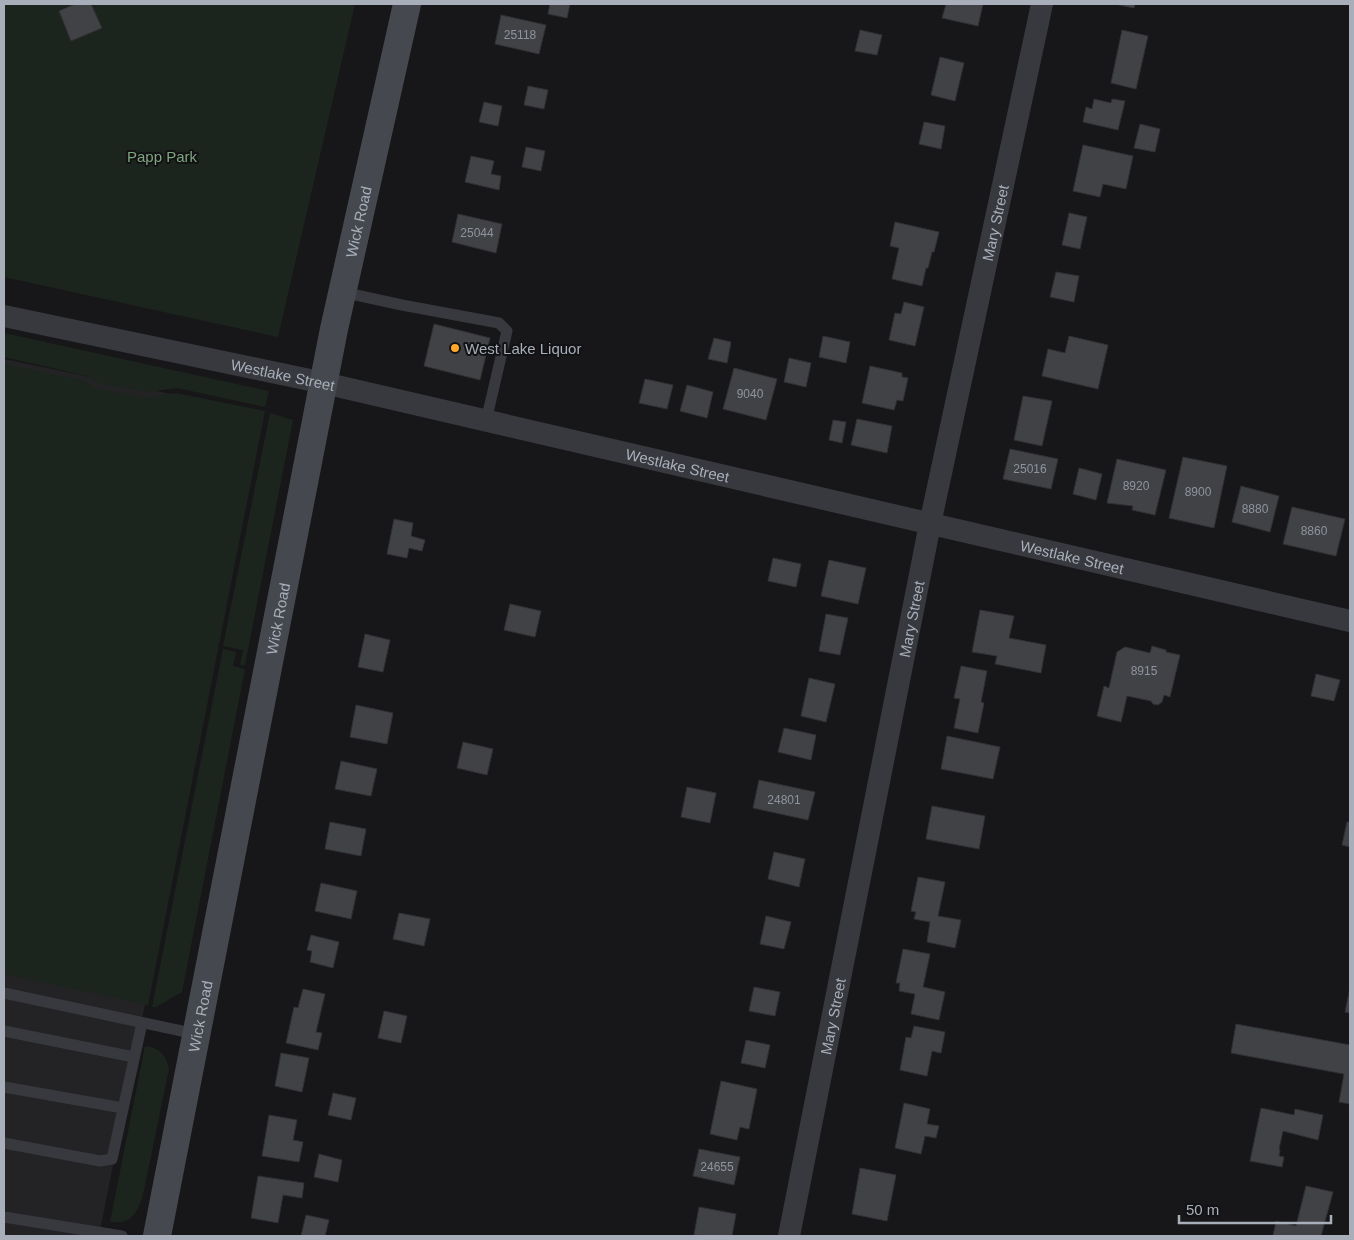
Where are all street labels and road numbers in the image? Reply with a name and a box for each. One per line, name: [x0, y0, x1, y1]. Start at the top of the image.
street label: Mary Street: [978, 182, 1012, 262]
street label: Wick Road: [342, 185, 374, 259]
street label: Westlake Street: [230, 355, 337, 394]
street label: Westlake Street: [624, 445, 732, 485]
street label: Westlake Street: [1019, 536, 1126, 577]
street label: Mary Street: [895, 578, 927, 659]
street label: Wick Road: [262, 581, 293, 656]
street label: Mary Street: [817, 976, 849, 1056]
street label: Wick Road: [185, 979, 215, 1053]

